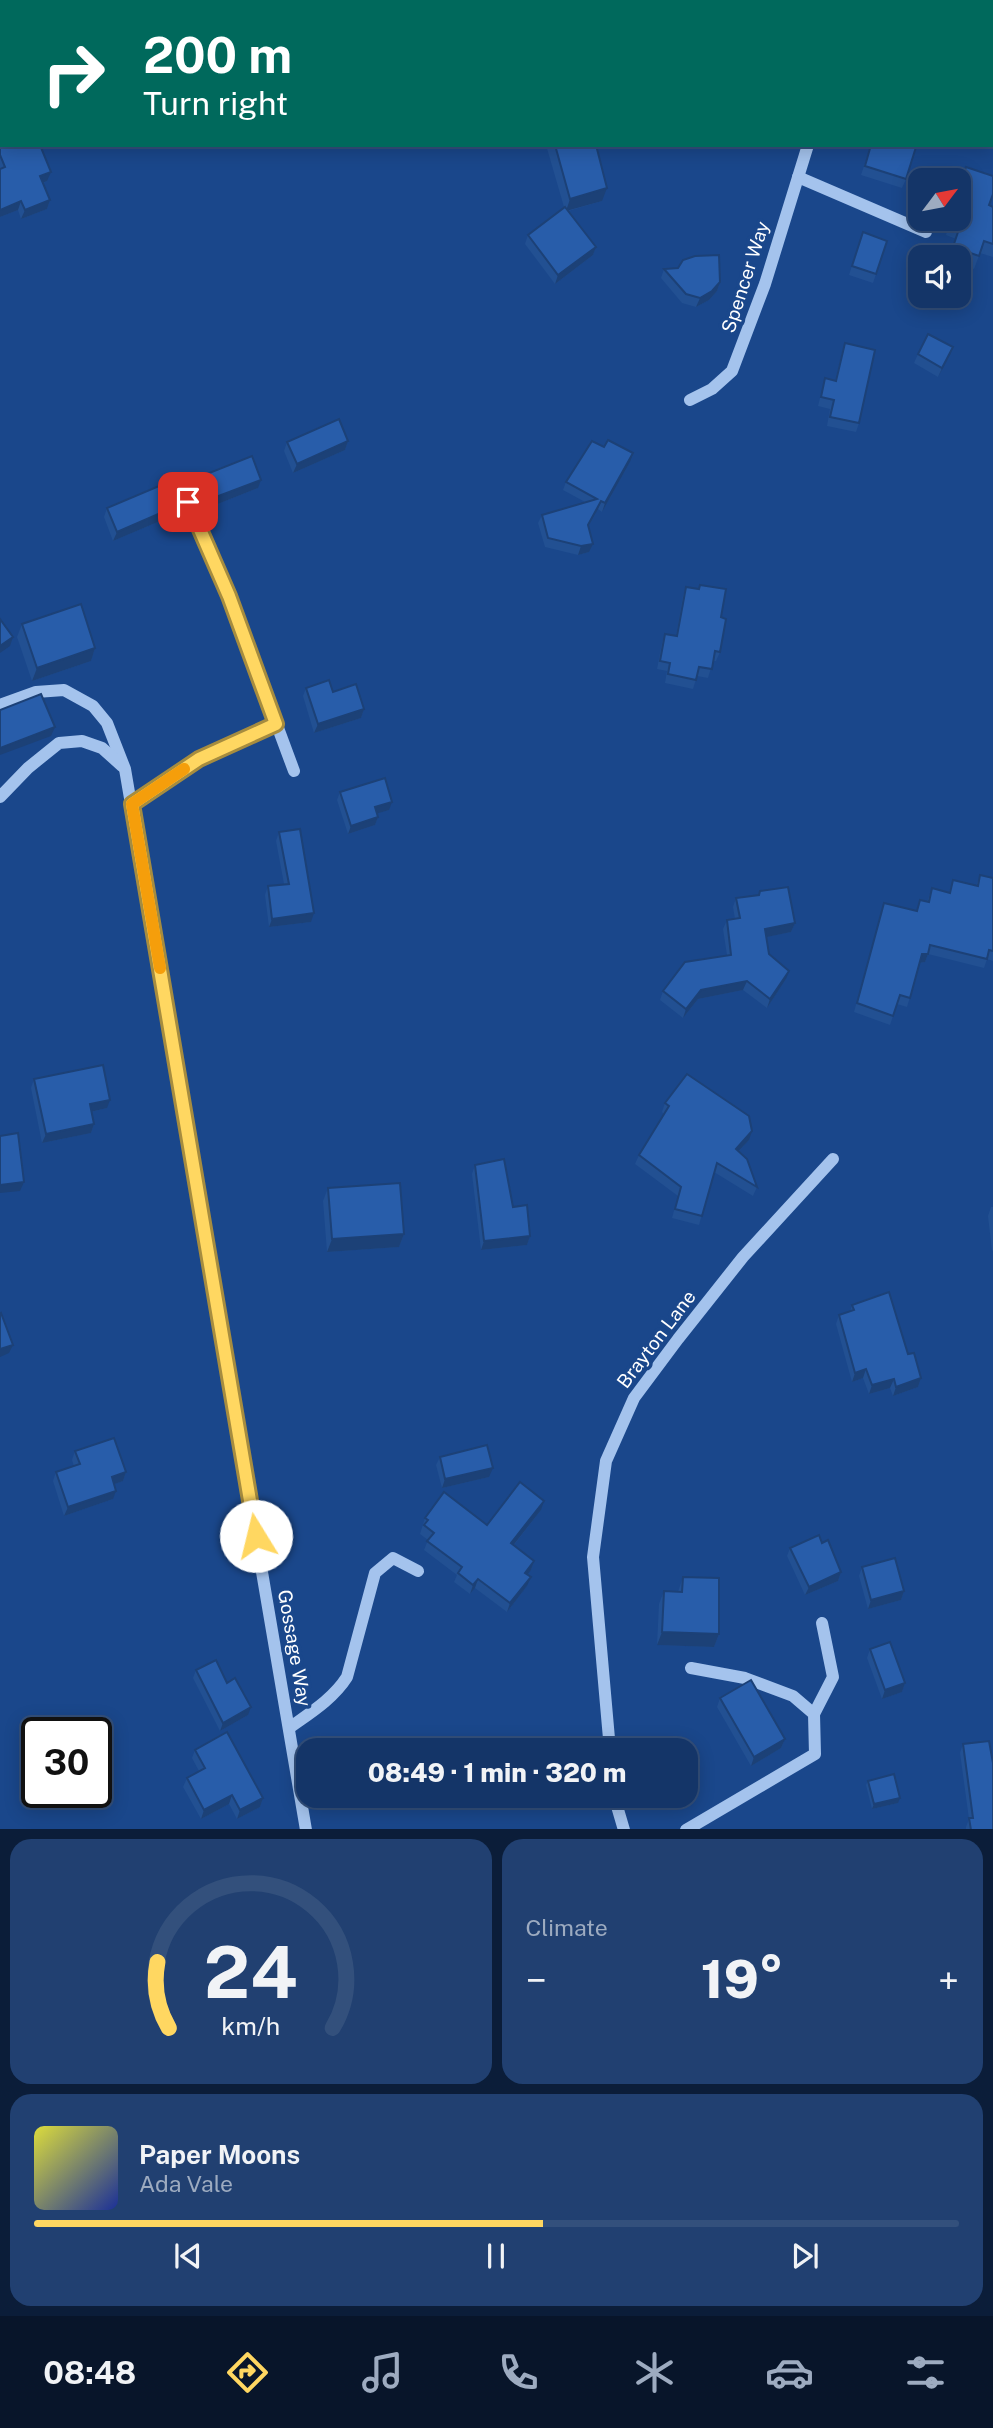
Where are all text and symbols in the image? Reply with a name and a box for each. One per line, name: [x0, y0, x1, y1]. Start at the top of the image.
text: 200 m: [143, 26, 292, 84]
icon: right: [28, 28, 119, 119]
text: Turn right: [143, 85, 288, 122]
north arrow: [908, 168, 971, 231]
map controls: [908, 168, 971, 308]
street label: Spencer Way: [717, 218, 773, 336]
button: sound: [908, 245, 971, 308]
pin: [158, 472, 218, 532]
icon: arrive: [169, 483, 207, 521]
street label: Brayton Lane: [612, 1286, 700, 1392]
position arrow: [219, 1499, 293, 1573]
street label: Gossage Way: [274, 1588, 316, 1708]
speed limit sign: 30: [21, 1717, 112, 1808]
text: 08:49 · 1 min · 320 m: [368, 1757, 626, 1788]
text: Climate: [526, 1914, 608, 1941]
text: 24: [204, 1929, 298, 2014]
text: 19°: [701, 1949, 784, 2010]
text: −: [526, 1958, 547, 2003]
text: +: [938, 1958, 959, 2003]
text: km/h: [221, 2010, 280, 2040]
text: Paper Moons: [139, 2139, 300, 2170]
text: Ada Vale: [139, 2170, 233, 2197]
icon: previous: [169, 2237, 207, 2275]
icon: pause: [477, 2237, 515, 2275]
icon: next: [786, 2237, 824, 2275]
icon: directions: [223, 2348, 272, 2397]
icon: music: [358, 2348, 407, 2397]
icon: phone: [494, 2348, 543, 2397]
icon: climate: [630, 2348, 679, 2397]
icon: car: [765, 2348, 814, 2397]
icon: filters: [901, 2348, 950, 2397]
text: 08:48: [43, 2354, 136, 2391]

